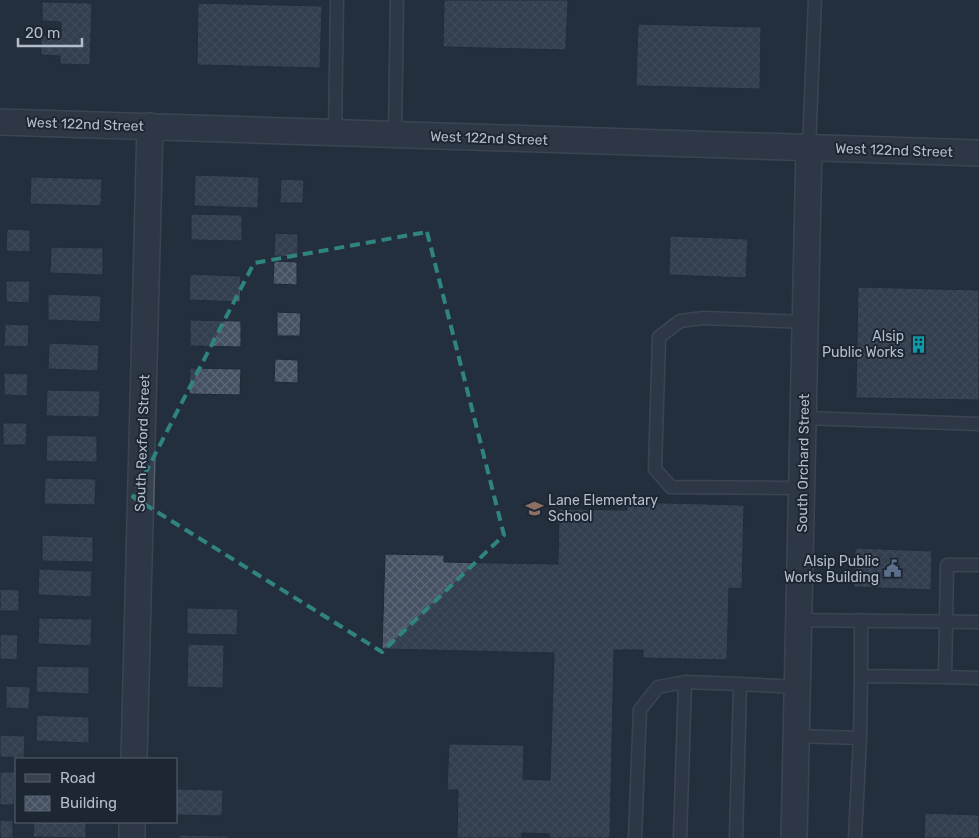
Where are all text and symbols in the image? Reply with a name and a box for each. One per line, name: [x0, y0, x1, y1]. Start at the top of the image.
scale bar: [18, 15, 81, 47]
text: 20 m: [25, 24, 60, 42]
street label: West 122nd Street: [26, 114, 145, 135]
street label: West 122nd Street: [430, 128, 549, 149]
street label: West 122nd Street: [835, 140, 954, 161]
place label: Alsip Public Works: [822, 328, 904, 361]
building icon: Alsip Public Works: [908, 334, 928, 354]
street label: South Rexford Street: [132, 373, 153, 512]
street label: South Orchard Street: [794, 393, 813, 532]
place label: Lane Elementary School: [548, 492, 658, 525]
school or university icon: Lane Elementary School: [524, 498, 544, 518]
place label: Alsip Public Works Building: [784, 553, 879, 586]
public building icon: Alsip Public Works Building: [883, 559, 903, 579]
legend: [15, 758, 178, 823]
text: Road: [60, 769, 96, 787]
text: Building: [60, 794, 117, 812]

